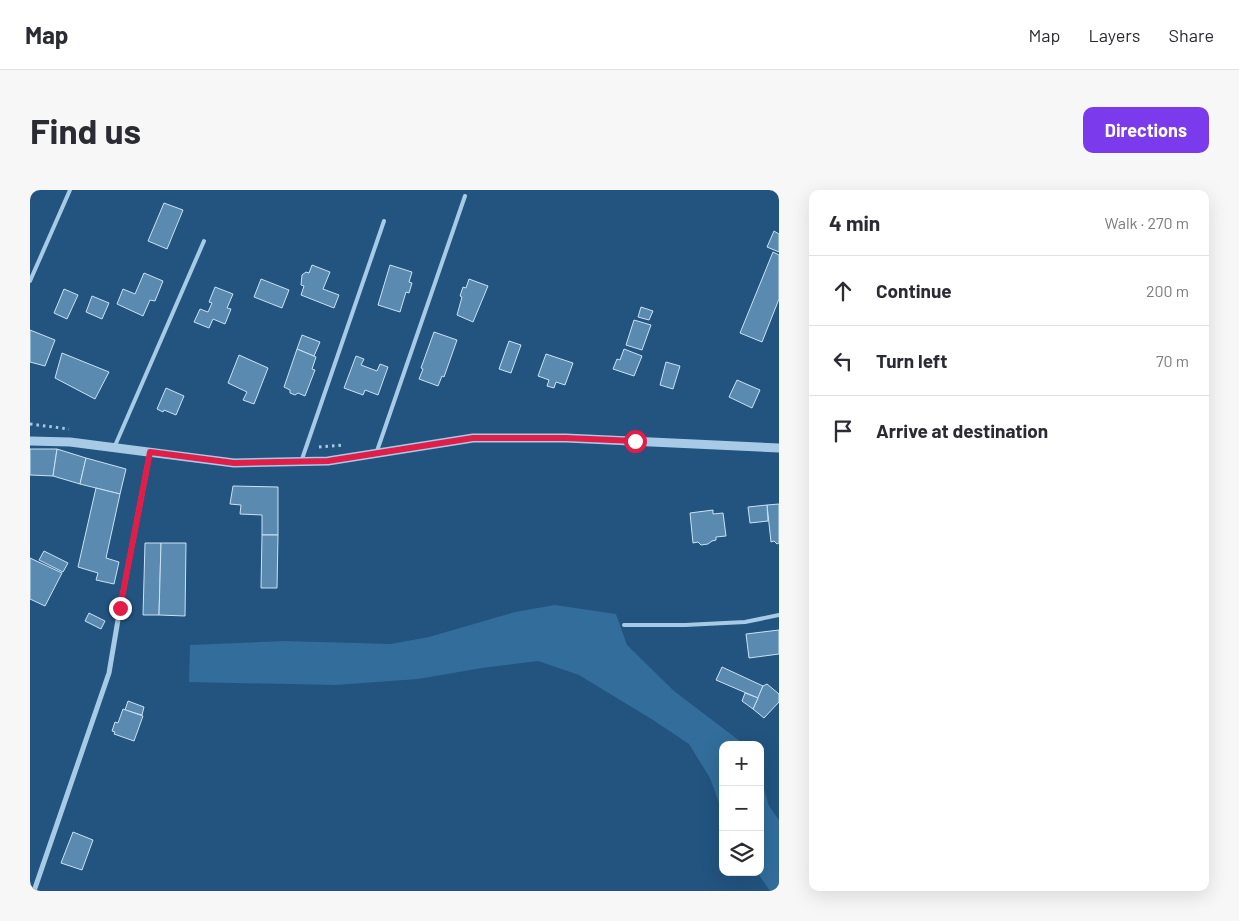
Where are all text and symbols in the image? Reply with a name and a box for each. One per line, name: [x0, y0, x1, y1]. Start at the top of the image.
text: Map: [25, 20, 68, 49]
text: Map: [1028, 24, 1060, 46]
text: Layers: [1088, 24, 1141, 46]
text: Share: [1169, 24, 1214, 46]
button: Directions: [1083, 107, 1209, 153]
text: Find us: [30, 109, 141, 151]
text: 4 min: [829, 210, 880, 235]
text: Walk · 270 m: [1104, 213, 1189, 232]
icon: ahead: [829, 277, 857, 305]
text: Continue: [876, 279, 952, 302]
text: 200 m: [1146, 281, 1189, 300]
icon: left: [829, 347, 857, 375]
text: Turn left: [876, 349, 947, 372]
text: 70 m: [1156, 351, 1189, 370]
icon: arrive: [829, 417, 857, 445]
text: Arrive at destination: [876, 419, 1048, 442]
route start: [624, 430, 647, 453]
route end: [109, 597, 132, 620]
map controls: [719, 741, 764, 876]
button: +: [719, 741, 764, 786]
button: −: [719, 786, 764, 831]
button: layers: [719, 831, 764, 876]

